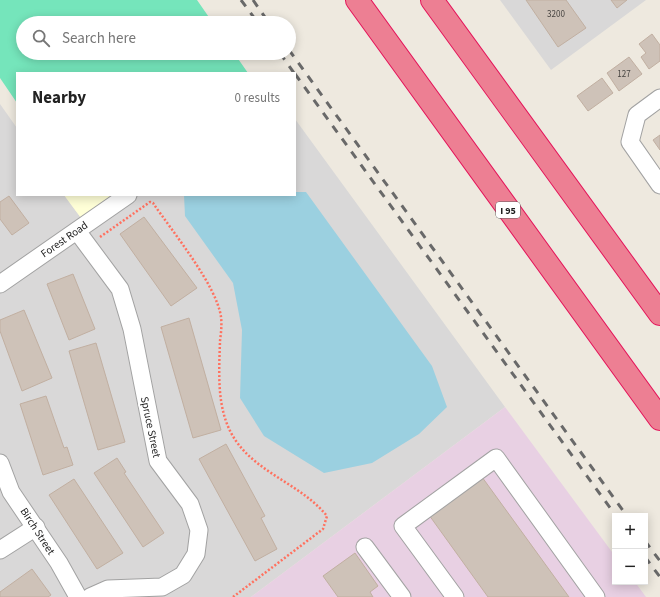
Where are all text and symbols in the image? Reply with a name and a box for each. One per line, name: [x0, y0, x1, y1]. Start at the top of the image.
house number: 3200: [547, 8, 565, 21]
search box: [16, 16, 296, 60]
icon: search: [30, 27, 52, 49]
text: Search here: [62, 28, 136, 49]
house number: 127: [617, 68, 631, 81]
text: Nearby: [32, 86, 86, 110]
text: 0 results: [235, 89, 280, 107]
road number: I 95: [496, 202, 520, 218]
street label: Forest Road: [38, 218, 91, 261]
street label: Spruce Street: [137, 395, 164, 459]
street label: Birch Street: [17, 505, 59, 558]
map controls: [612, 513, 648, 585]
button: +: [612, 513, 648, 549]
button: −: [612, 549, 648, 585]

